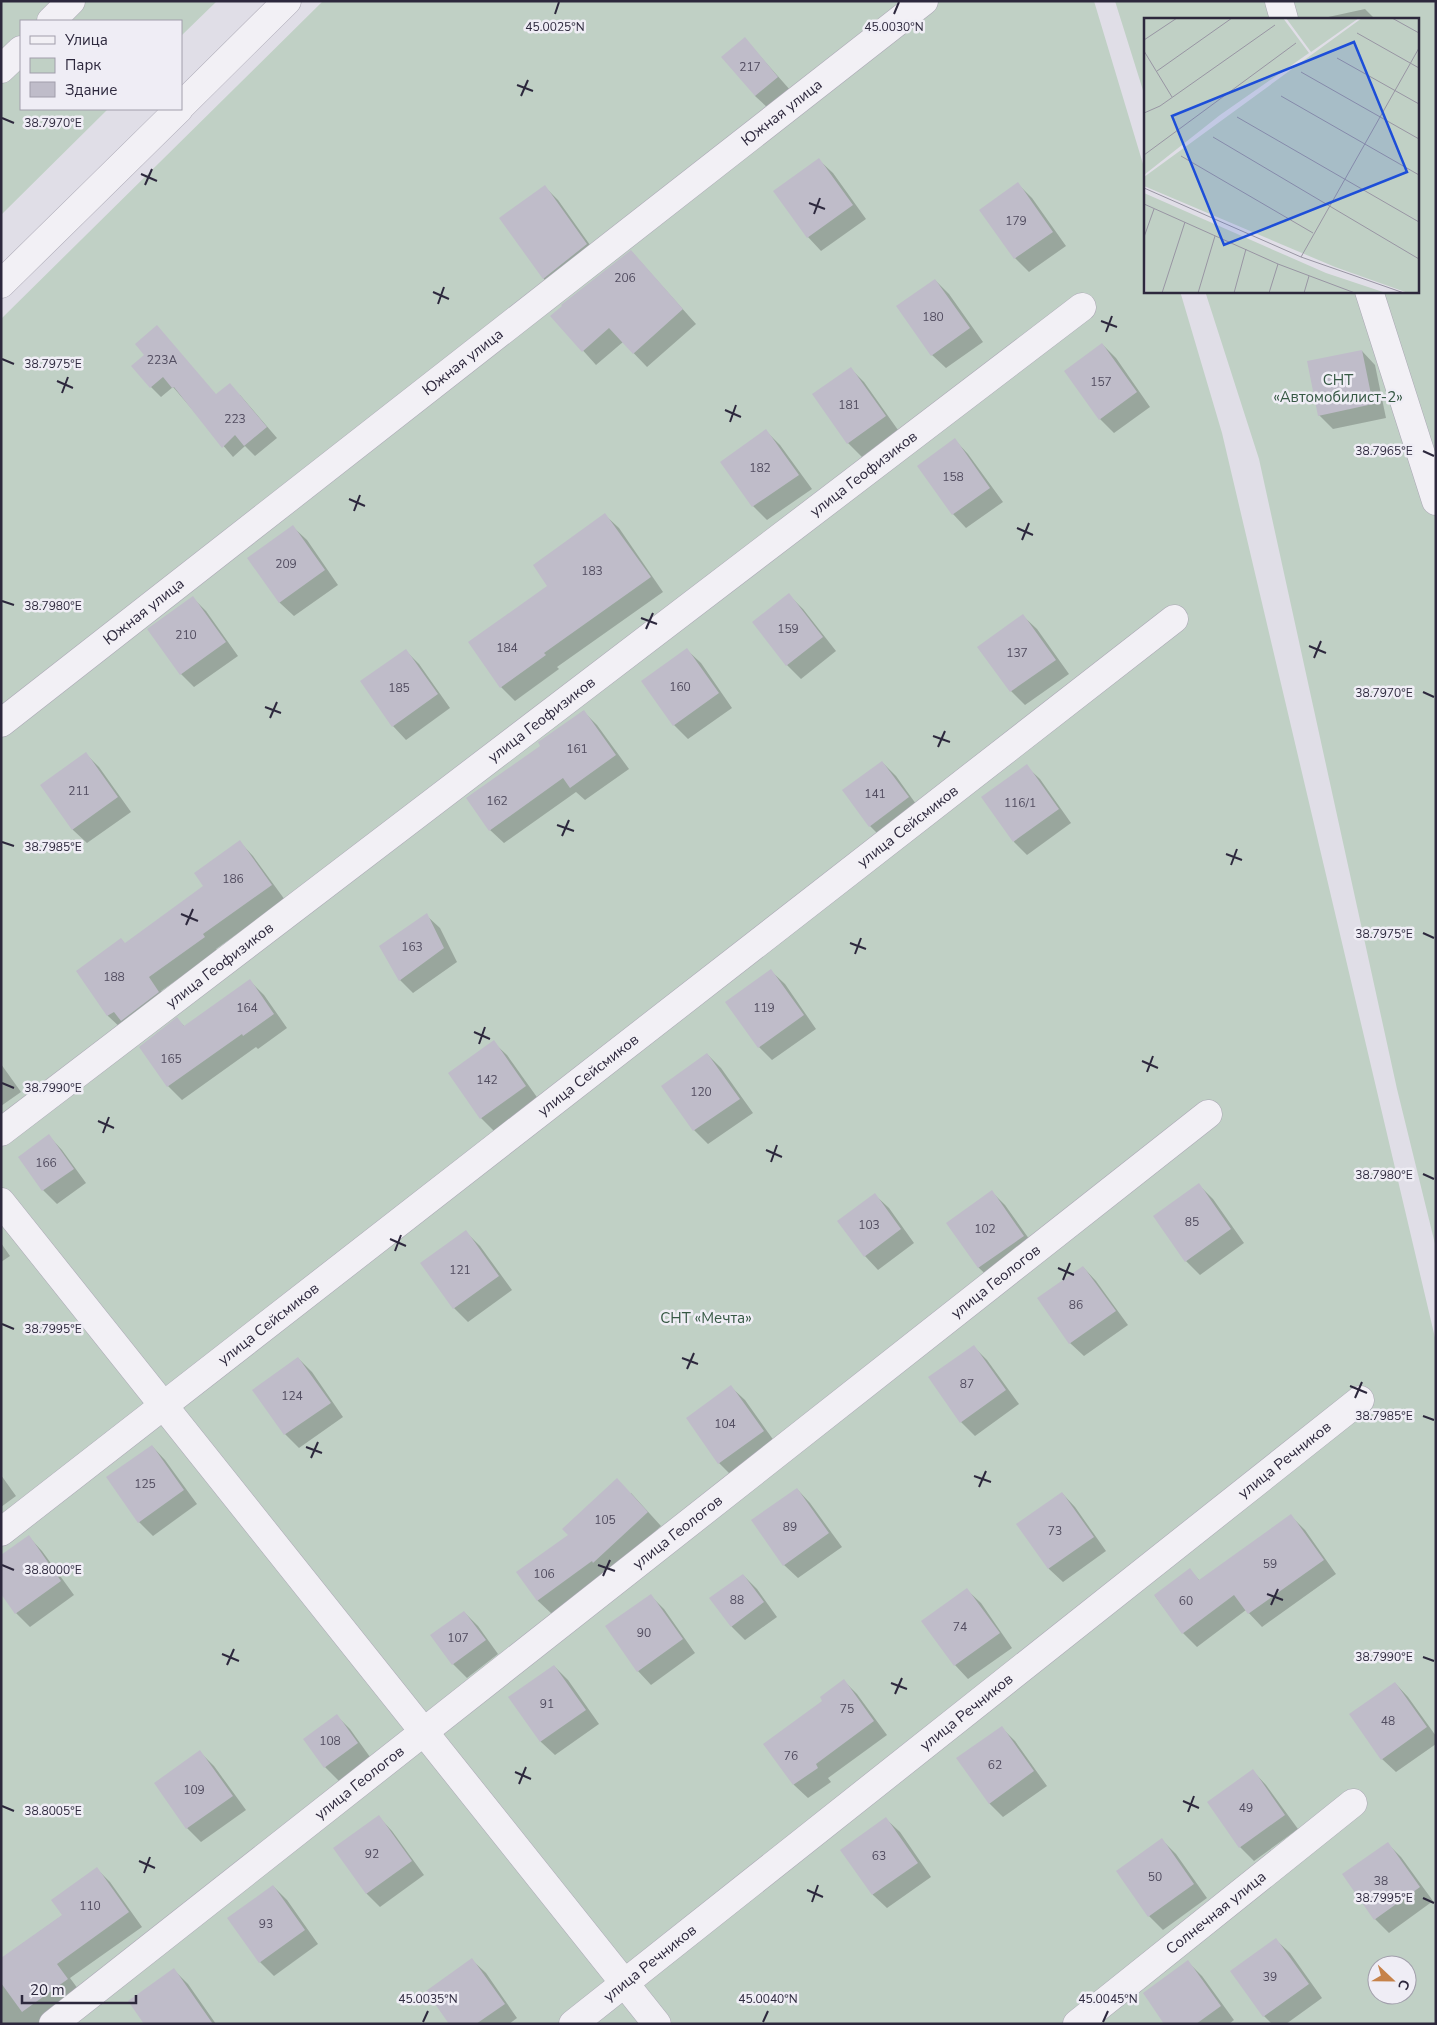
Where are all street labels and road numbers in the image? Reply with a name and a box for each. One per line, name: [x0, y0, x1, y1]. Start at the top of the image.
street label: Южная улица: [737, 74, 826, 150]
street label: Южная улица: [418, 324, 507, 400]
street label: улица Геофизиков: [806, 426, 921, 521]
street label: Южная улица: [99, 573, 188, 649]
street label: улица Геофизиков: [484, 672, 599, 767]
street label: улица Сейсмиков: [853, 781, 962, 872]
street label: улица Геофизиков: [162, 918, 277, 1013]
street label: улица Сейсмиков: [533, 1029, 643, 1121]
street label: улица Геологов: [947, 1240, 1045, 1323]
street label: улица Сейсмиков: [214, 1278, 323, 1369]
street label: улица Речников: [1234, 1417, 1335, 1503]
street label: улица Геологов: [628, 1490, 726, 1574]
street label: улица Речников: [916, 1669, 1017, 1755]
street label: улица Геологов: [310, 1741, 408, 1824]
street label: Солнечная улица: [1162, 1867, 1270, 1959]
street label: улица Речников: [599, 1920, 701, 2006]

